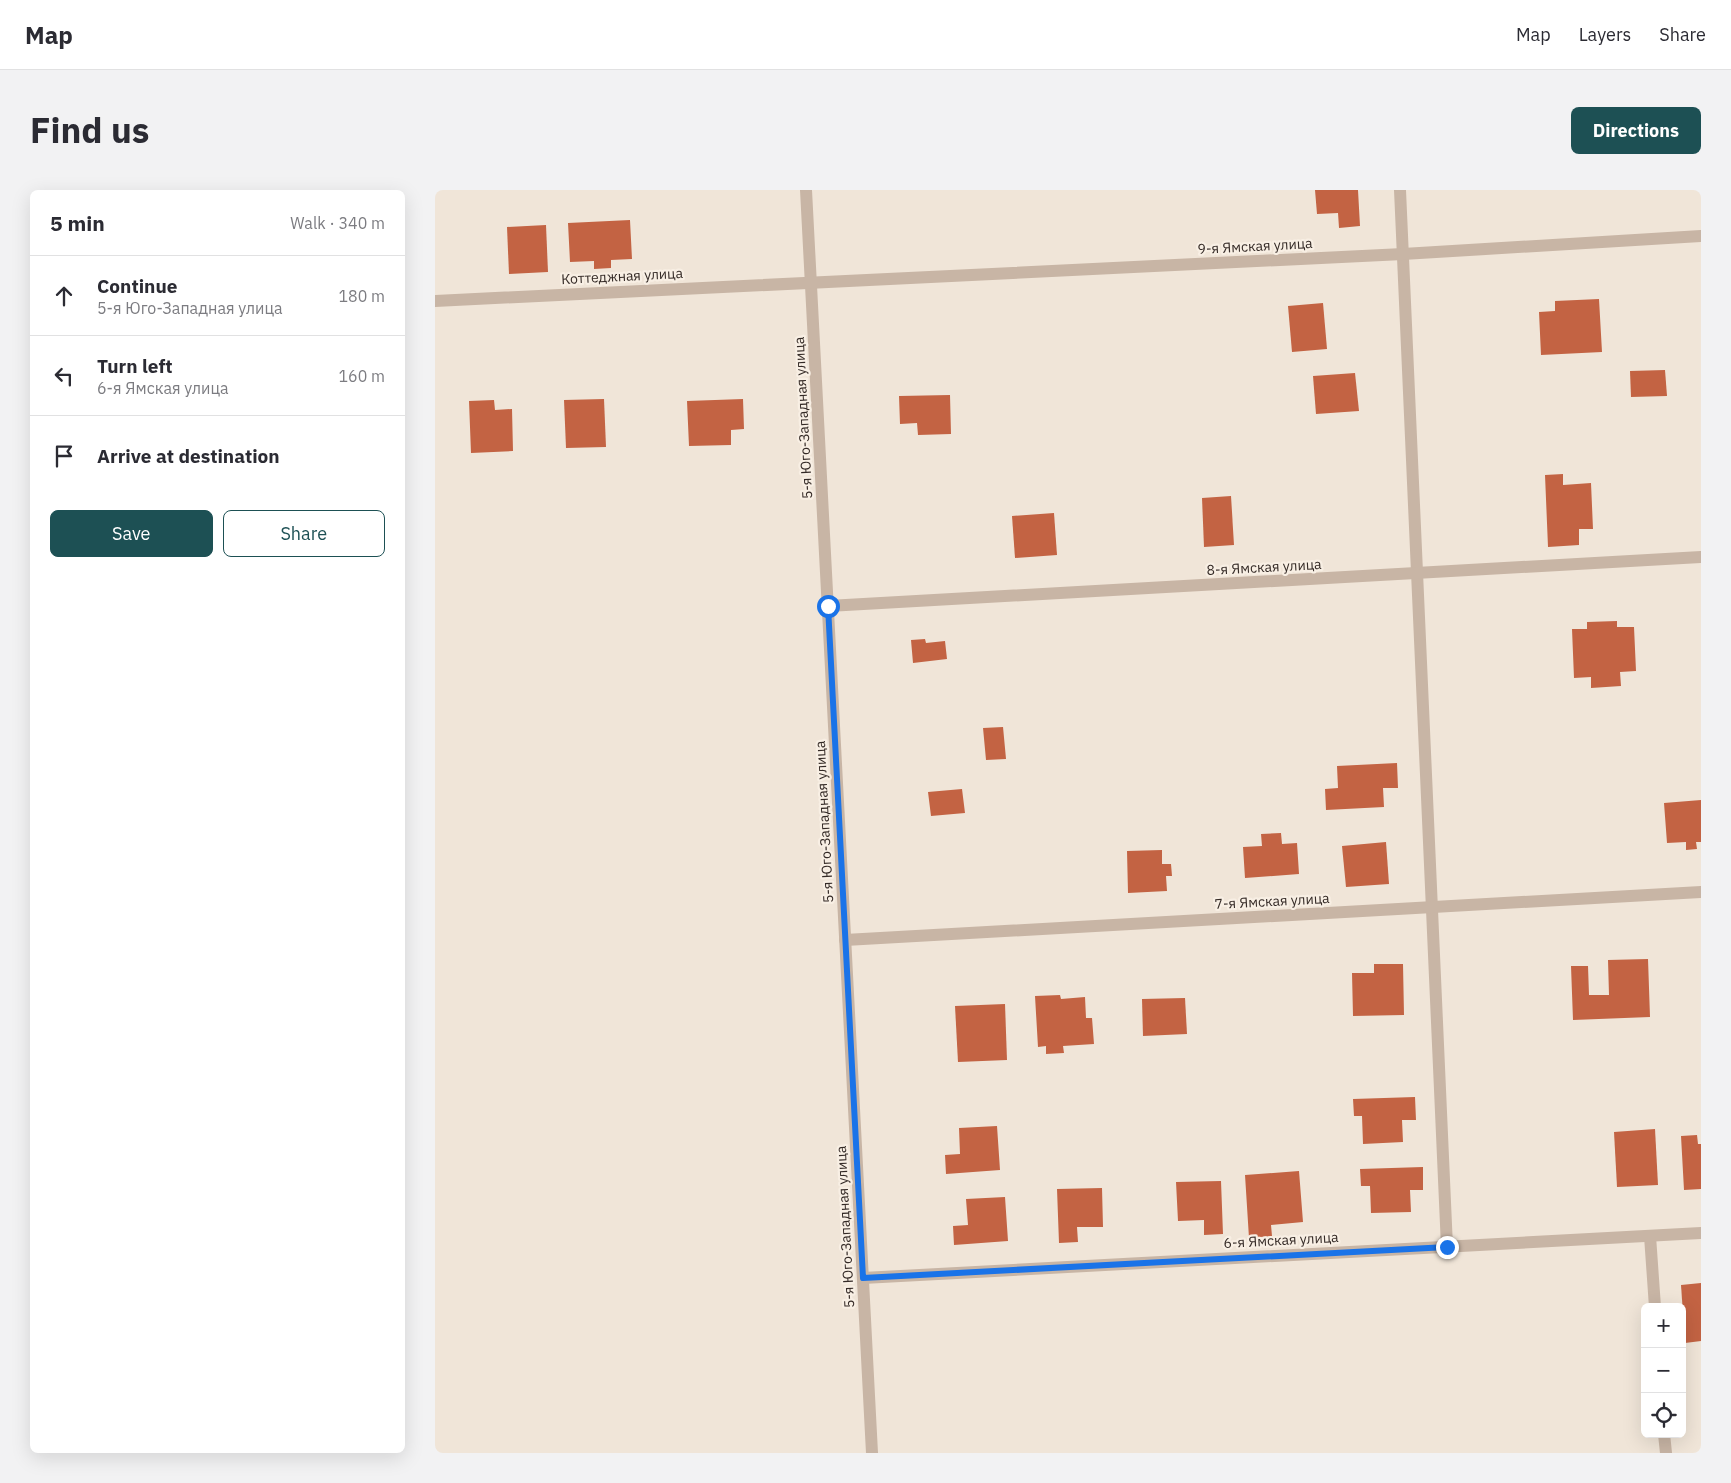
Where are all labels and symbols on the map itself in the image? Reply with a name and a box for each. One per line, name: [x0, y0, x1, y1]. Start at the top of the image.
street label: 9-я Ямская улица: [1197, 234, 1313, 258]
street label: Коттеджная улица: [561, 264, 684, 288]
street label: 5-я Юго-Западная улица: [790, 336, 816, 500]
street label: 8-я Ямская улица: [1206, 555, 1322, 579]
route start: [817, 595, 840, 618]
street label: 5-я Юго-Западная улица: [811, 740, 837, 904]
street label: 7-я Ямская улица: [1214, 889, 1330, 913]
street label: 5-я Юго-Западная улица: [832, 1145, 858, 1309]
street label: 6-я Ямская улица: [1223, 1228, 1339, 1252]
route end: [1436, 1236, 1459, 1259]

